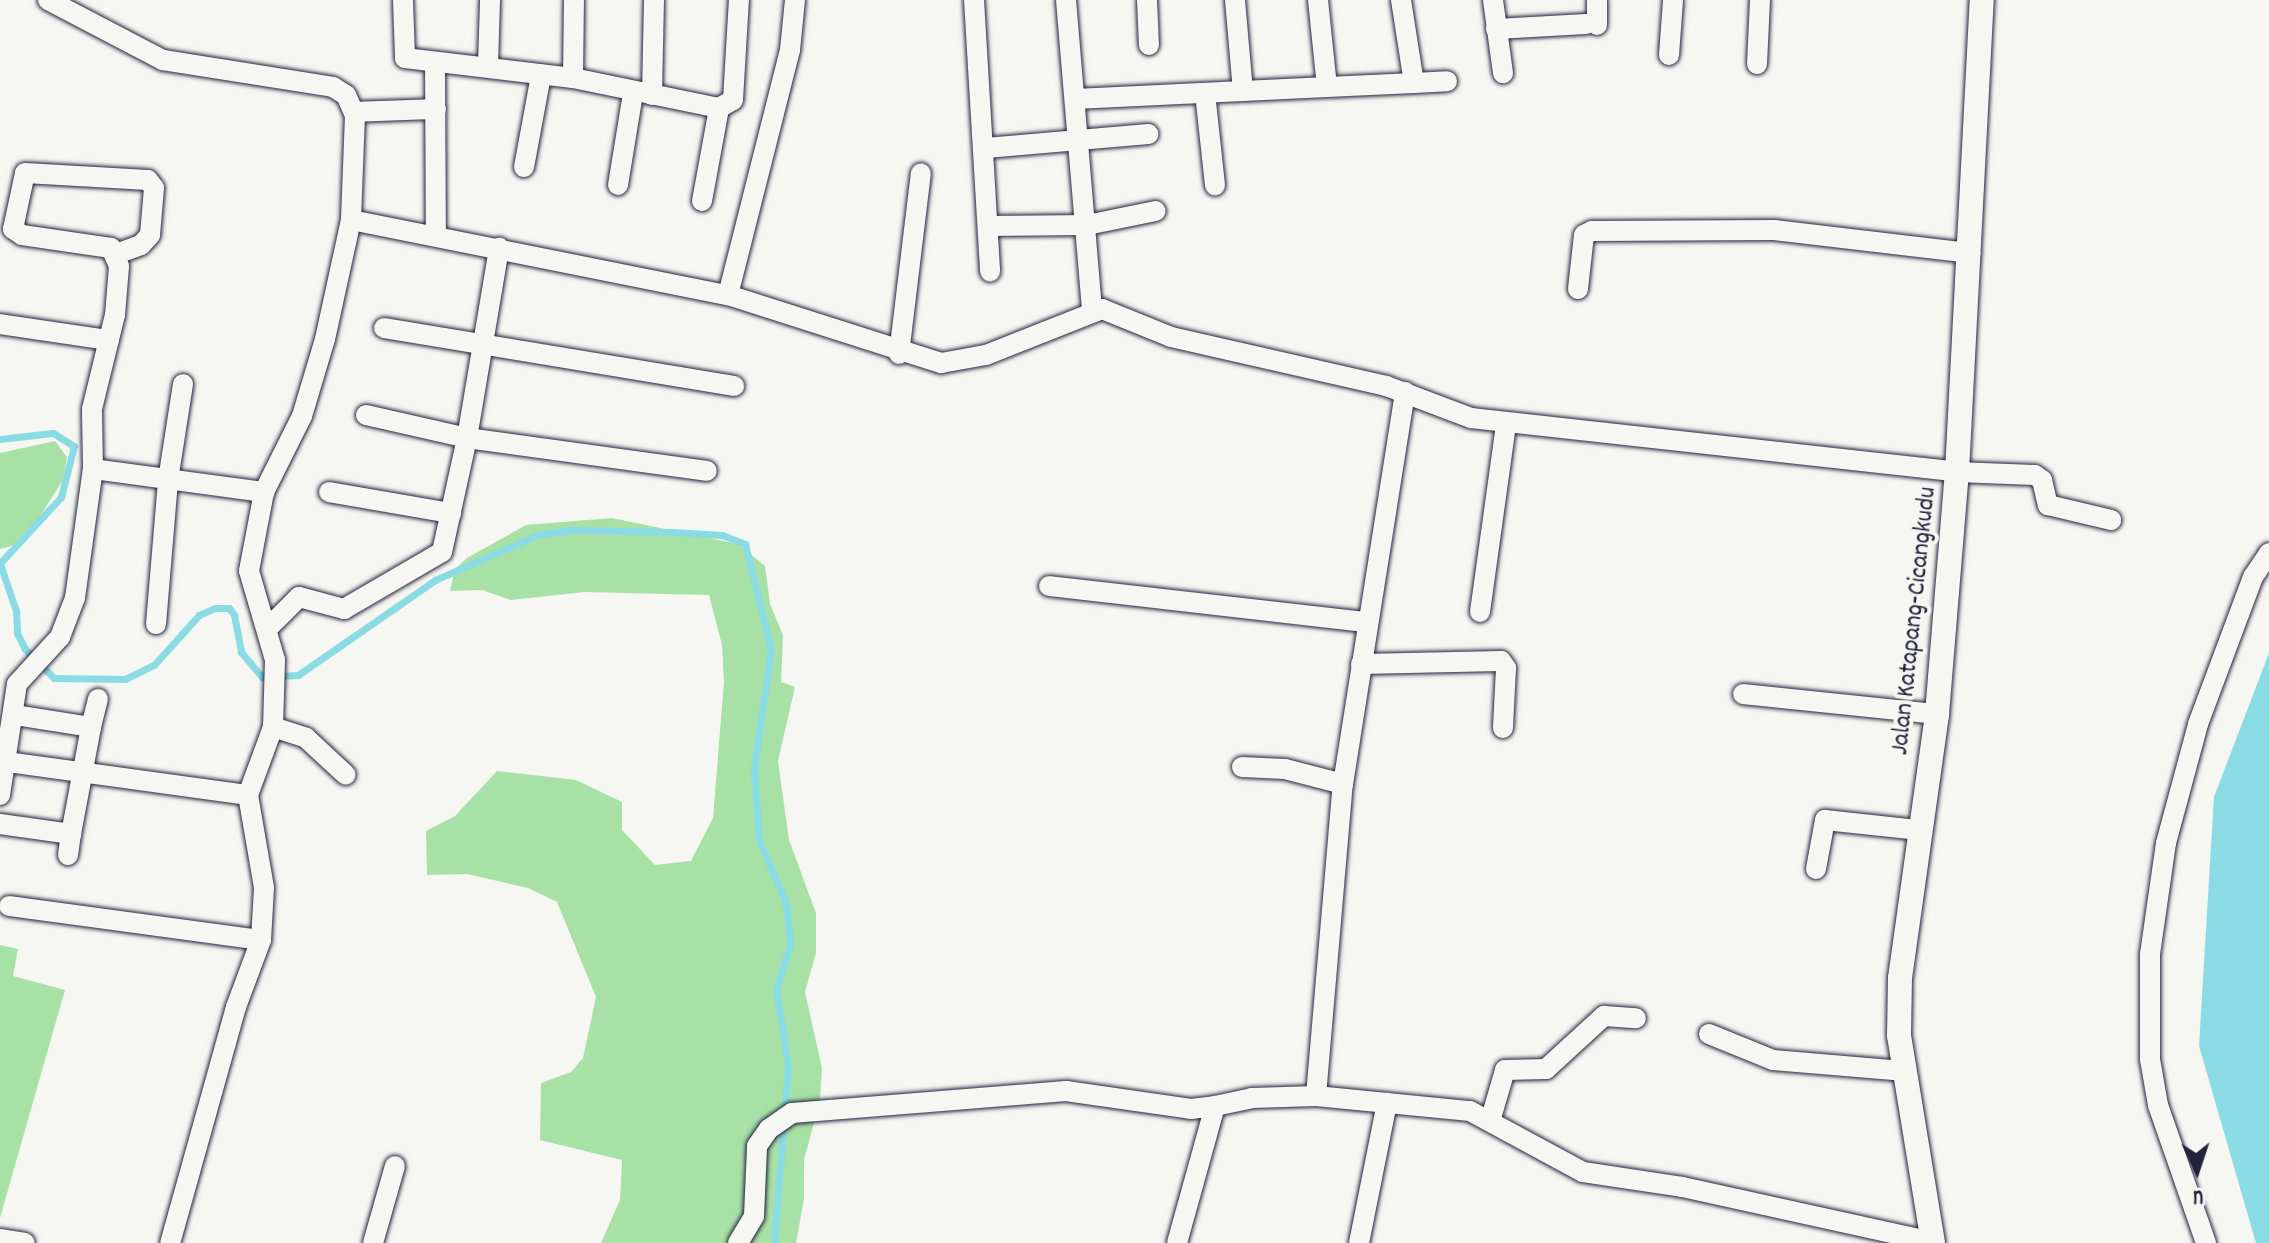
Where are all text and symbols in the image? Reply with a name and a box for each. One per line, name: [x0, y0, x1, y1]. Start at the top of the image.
street label: Jalan Katapang-Cicangkudu: [1885, 485, 1945, 757]
north arrow: [2157, 1131, 2237, 1211]
text: U: [2192, 1180, 2204, 1211]

